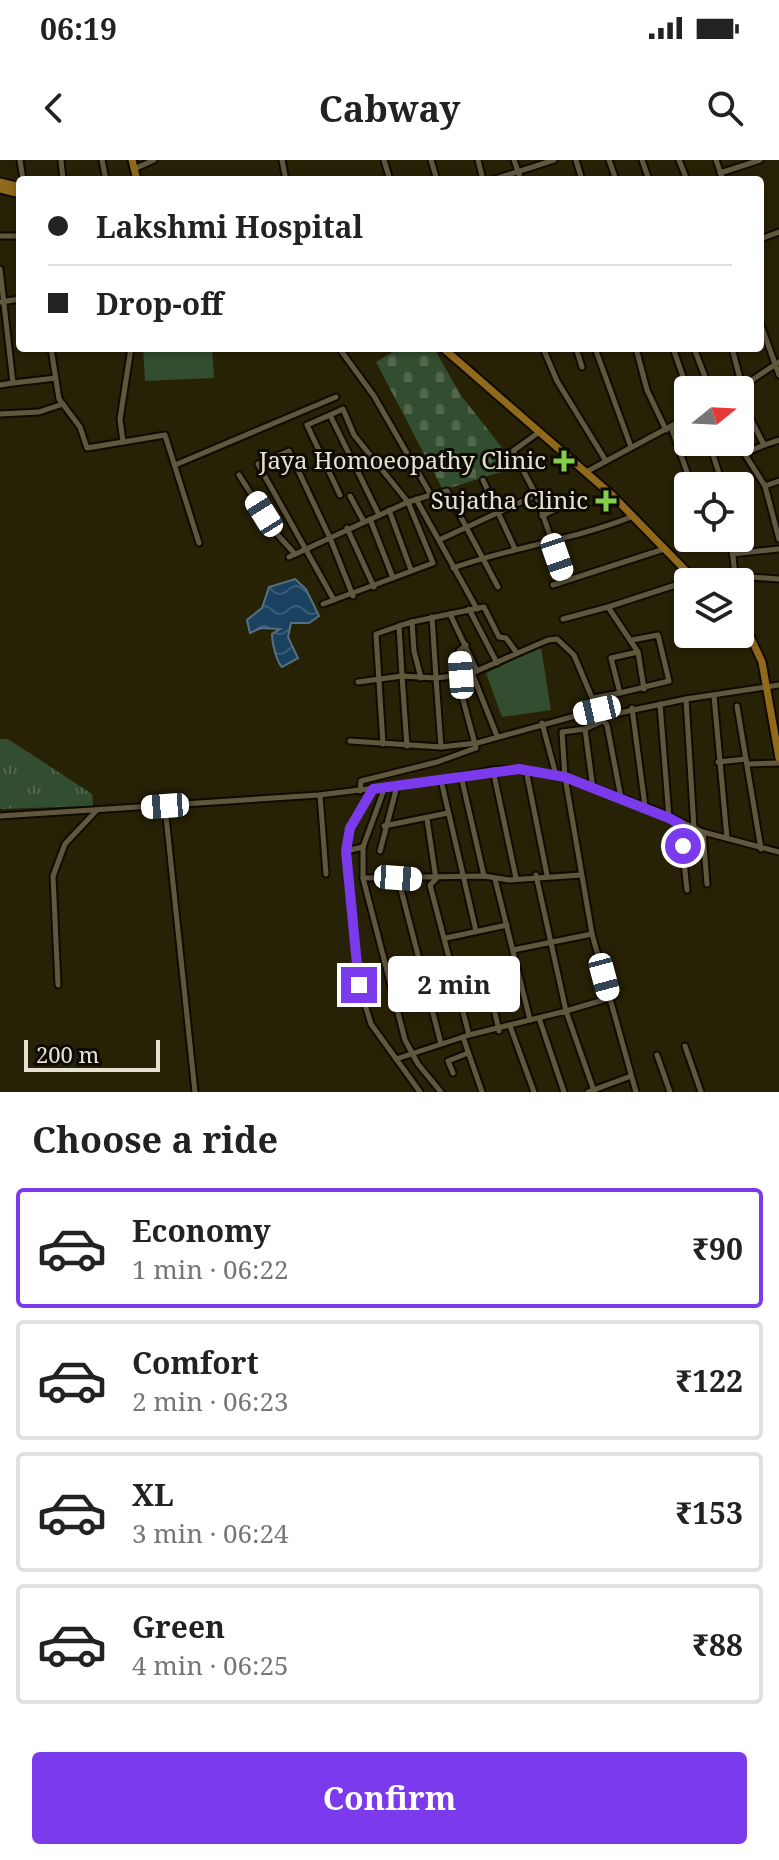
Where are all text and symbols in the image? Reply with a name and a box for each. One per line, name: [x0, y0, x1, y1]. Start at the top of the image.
text: 06:19: [40, 8, 117, 49]
text: Cabway: [319, 84, 460, 133]
icon: back: [32, 86, 76, 130]
icon: search: [703, 86, 747, 130]
text: Lakshmi Hospital: [96, 206, 363, 247]
text: Drop-off: [96, 283, 223, 324]
north arrow: [674, 376, 754, 456]
map controls: [674, 376, 754, 648]
place label: Jaya Homoeopathy Clinic: [258, 443, 546, 476]
marker: Jaya Homoeopathy Clinic: [553, 450, 575, 472]
button: locate: [674, 472, 754, 552]
place label: Sujatha Clinic: [431, 483, 588, 516]
car: [241, 487, 287, 541]
marker: Sujatha Clinic: [595, 490, 617, 512]
car: [538, 530, 576, 584]
button: layers: [674, 568, 754, 648]
car: [447, 650, 475, 700]
car: [571, 693, 623, 727]
car: [140, 792, 190, 820]
route start: [665, 828, 701, 864]
car: [373, 864, 423, 892]
car: [586, 951, 622, 1003]
callout: 2 min: [387, 957, 519, 1013]
text: 2 min: [417, 966, 491, 1002]
route end: [341, 967, 377, 1003]
scale bar: [24, 1036, 160, 1072]
text: 200 m: [36, 1039, 99, 1069]
text: Choose a ride: [32, 1115, 278, 1164]
text: Economy: [132, 1210, 271, 1251]
icon: car: [36, 1212, 108, 1284]
text: ₹90: [692, 1228, 743, 1269]
text: 1 min · 06:22: [132, 1251, 289, 1287]
text: Comfort: [132, 1342, 259, 1383]
icon: car: [36, 1344, 108, 1416]
text: ₹122: [675, 1360, 743, 1401]
text: 2 min · 06:23: [132, 1383, 289, 1419]
text: XL: [132, 1474, 174, 1515]
icon: car: [36, 1476, 108, 1548]
text: ₹153: [675, 1492, 743, 1533]
text: 3 min · 06:24: [132, 1515, 289, 1551]
text: Green: [132, 1606, 225, 1647]
icon: car: [36, 1608, 108, 1680]
text: ₹88: [692, 1624, 743, 1665]
text: 4 min · 06:25: [132, 1647, 289, 1683]
button: Confirm: [32, 1752, 747, 1844]

